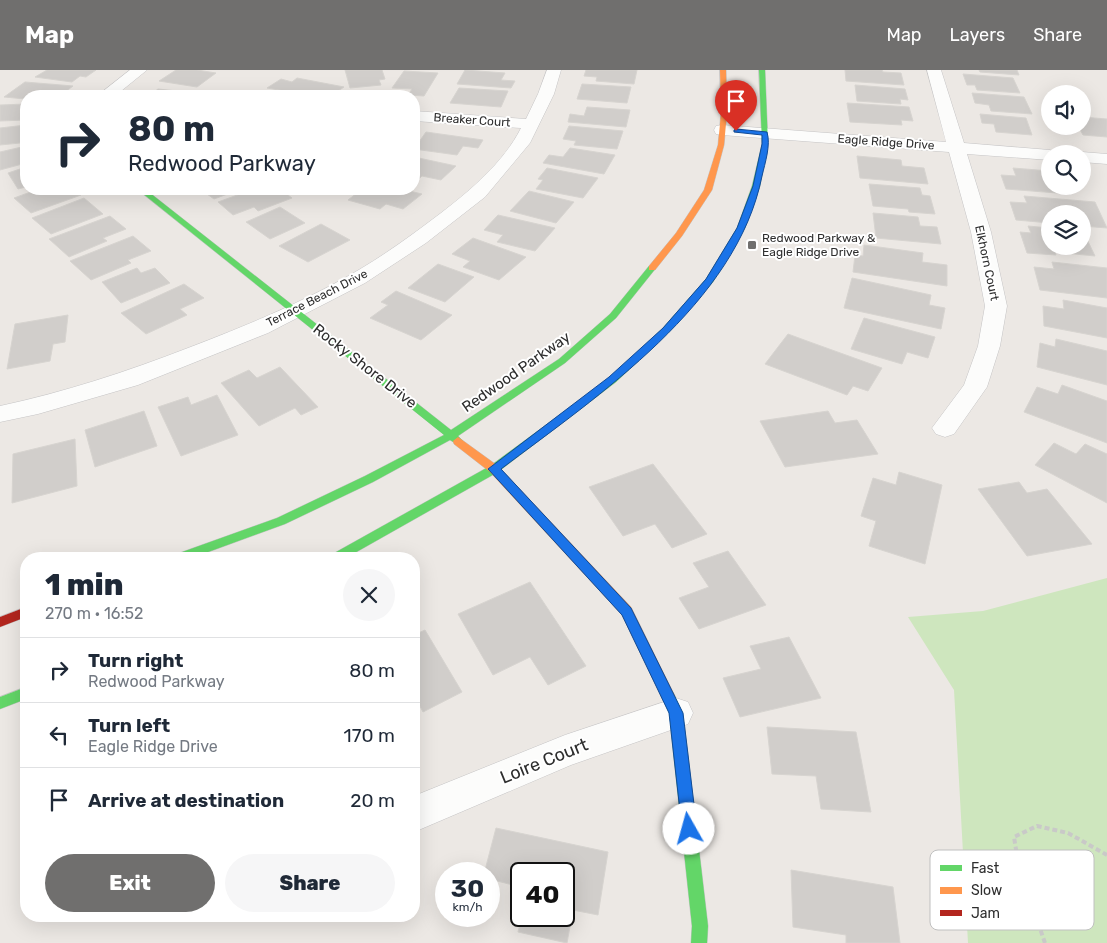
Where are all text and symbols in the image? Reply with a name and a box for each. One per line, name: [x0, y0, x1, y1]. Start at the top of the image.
text: Map: [25, 21, 74, 49]
text: Map: [887, 24, 922, 46]
text: Layers: [950, 24, 1005, 46]
text: Share: [1033, 24, 1082, 46]
pin: [715, 80, 757, 131]
map controls: [1041, 85, 1091, 255]
button: sound: [1041, 85, 1091, 135]
icon: arrive: [722, 87, 750, 115]
text: 80 m: [128, 108, 215, 150]
icon: right: [45, 110, 110, 175]
street label: Breaker Court: [433, 110, 511, 130]
street label: Eagle Ridge Drive: [837, 132, 935, 152]
button: search: [1041, 145, 1091, 195]
text: Redwood Parkway: [128, 150, 316, 177]
button: layers: [1041, 205, 1091, 255]
street label: Elkhorn Court: [972, 224, 1002, 302]
place label: Redwood Parkway & Eagle Ridge Drive: [762, 231, 876, 259]
marker: Redwood Parkway & Eagle Ridge Drive: [746, 239, 758, 251]
street label: Terrace Beach Drive: [264, 266, 370, 330]
street label: Rocky Shore Drive: [310, 320, 420, 412]
street label: Redwood Parkway: [458, 328, 574, 416]
text: 1 min: [45, 567, 123, 603]
button: close: [343, 569, 395, 621]
text: 270 m · 16:52: [45, 604, 144, 623]
text: Turn right: [88, 649, 183, 672]
icon: right: [45, 656, 73, 684]
text: 80 m: [349, 659, 395, 682]
text: Redwood Parkway: [88, 672, 225, 691]
text: Turn left: [88, 714, 170, 737]
icon: left: [45, 721, 73, 749]
text: 170 m: [344, 724, 395, 747]
street label: Loire Court: [497, 733, 591, 789]
text: Eagle Ridge Drive: [88, 737, 218, 756]
icon: arrive: [45, 786, 73, 814]
text: Arrive at destination: [88, 789, 284, 812]
text: 20 m: [350, 789, 395, 812]
position arrow: [662, 802, 714, 854]
legend: [930, 850, 1094, 930]
button: Exit: [45, 854, 215, 912]
button: Share: [225, 854, 395, 912]
text: Fast: [971, 860, 1000, 877]
speed limit sign: 40: [510, 862, 575, 927]
text: 30: [451, 874, 484, 903]
text: Slow: [971, 882, 1002, 899]
text: km/h: [453, 900, 482, 914]
text: Jam: [971, 905, 1000, 922]

